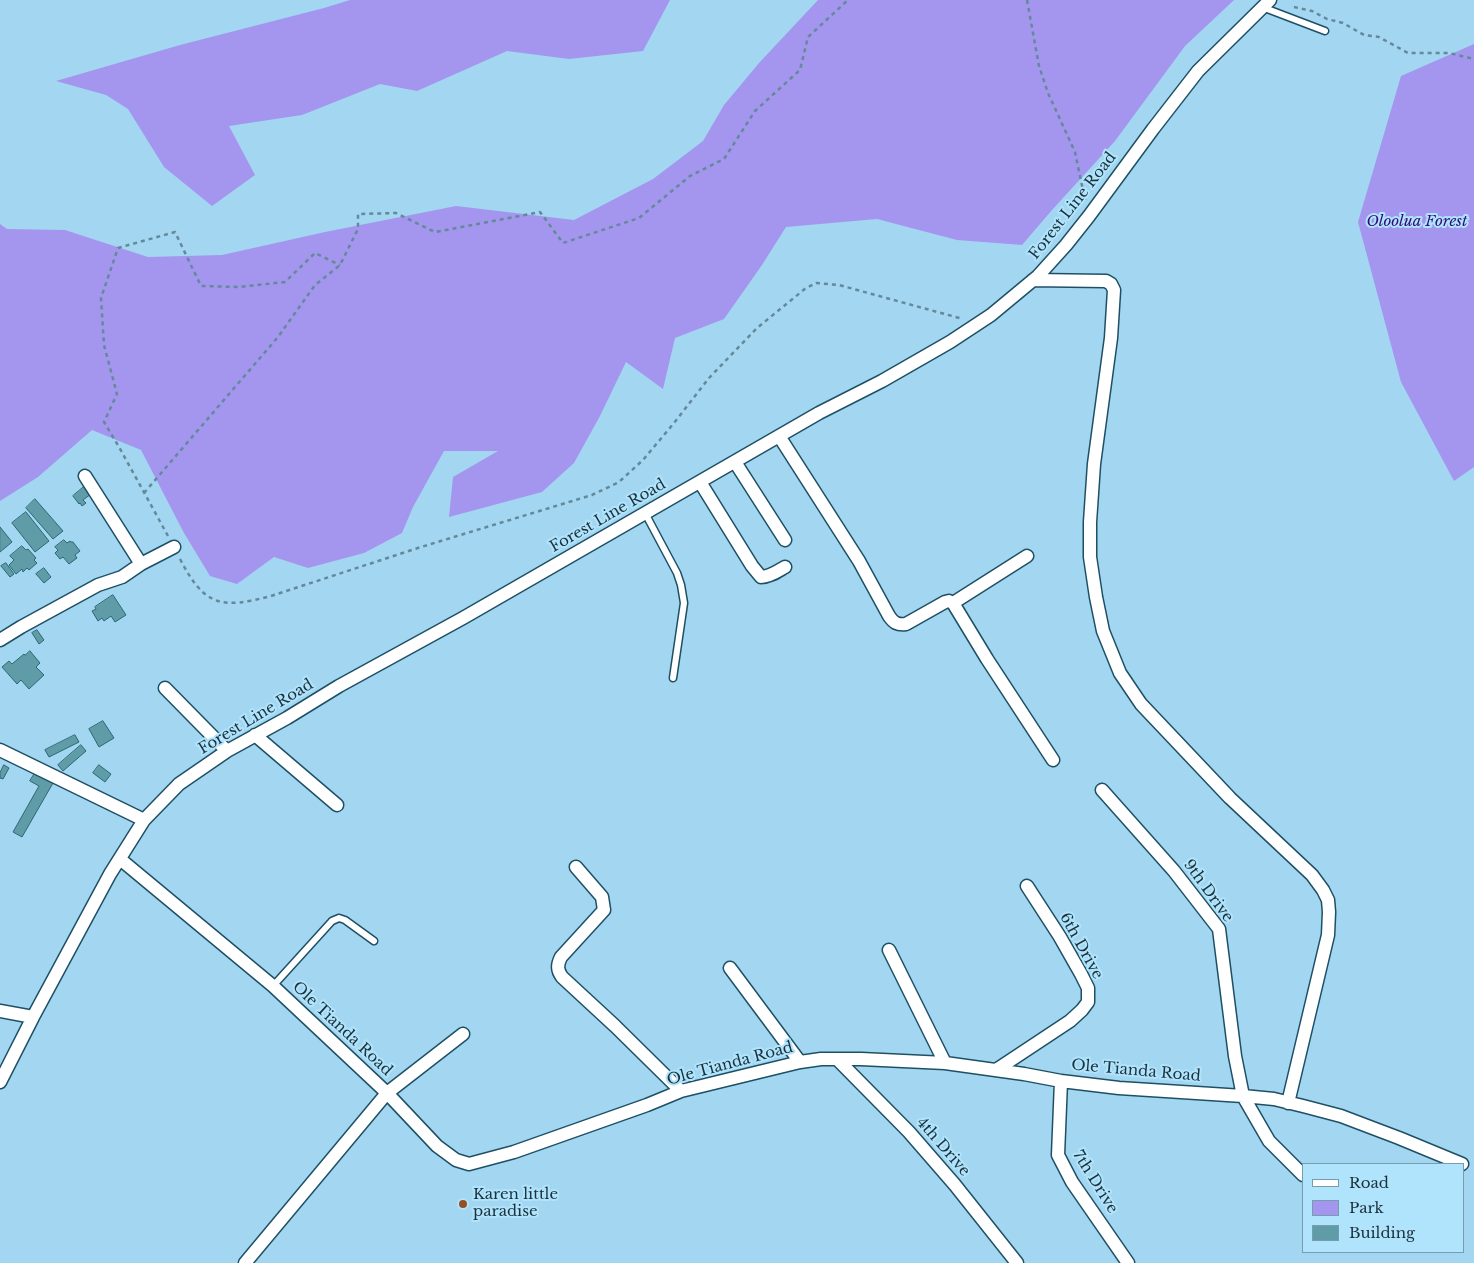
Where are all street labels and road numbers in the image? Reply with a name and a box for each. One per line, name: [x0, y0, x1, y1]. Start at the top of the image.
street label: Forest Line Road: [1026, 149, 1120, 263]
street label: Forest Line Road: [547, 476, 669, 556]
street label: Forest Line Road: [195, 676, 317, 758]
street label: 9th Drive: [1179, 856, 1237, 926]
street label: 6th Drive: [1055, 910, 1107, 982]
street label: Ole Tianda Road: [288, 978, 396, 1080]
street label: Ole Tianda Road: [665, 1039, 795, 1089]
street label: Ole Tianda Road: [1071, 1056, 1201, 1086]
street label: 4th Drive: [913, 1114, 973, 1180]
street label: 7th Drive: [1069, 1147, 1121, 1217]

